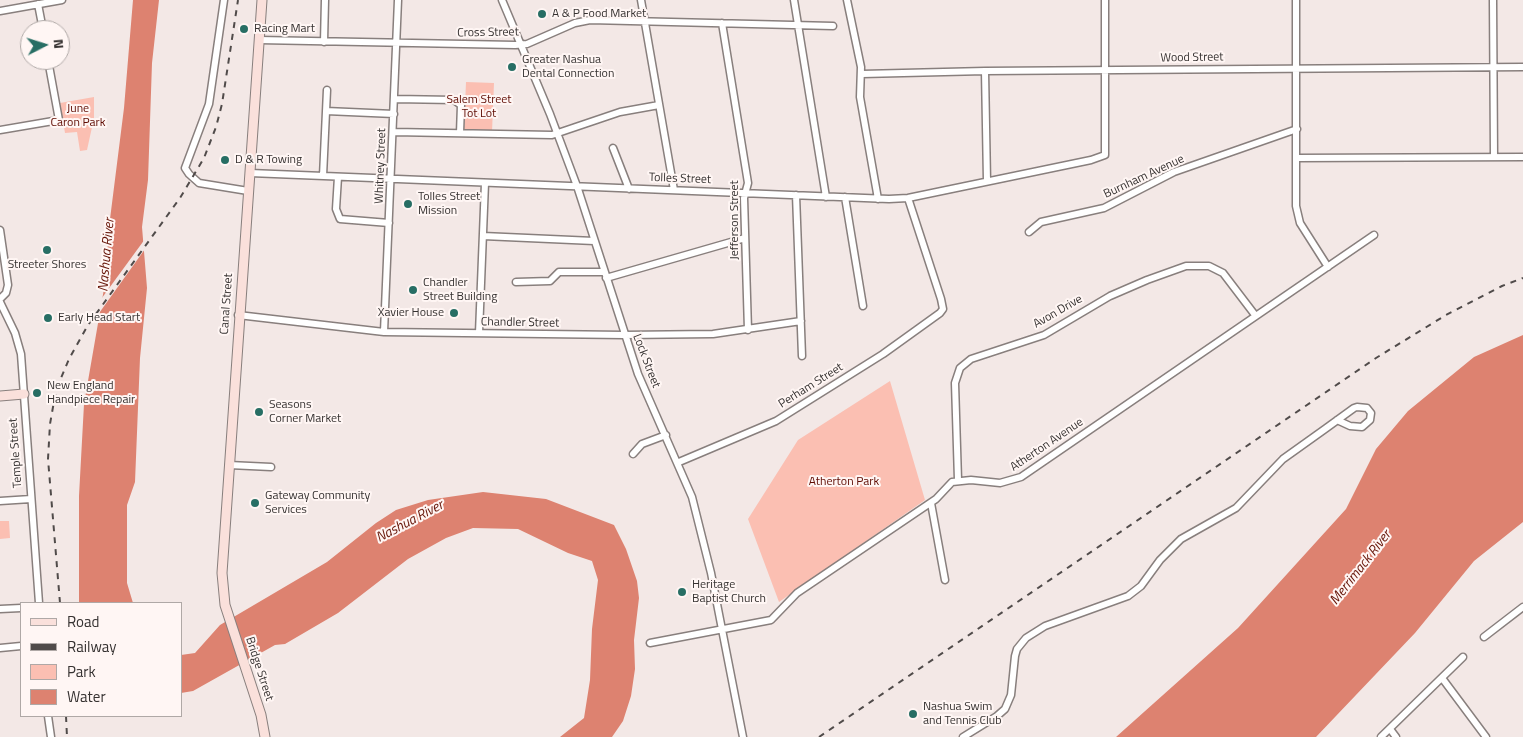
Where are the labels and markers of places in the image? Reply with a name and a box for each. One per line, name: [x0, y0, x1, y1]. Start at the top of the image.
place label: A & P Food Market: [552, 7, 646, 21]
marker: A & P Food Market: [536, 8, 548, 20]
place label: Racing Mart: [254, 22, 315, 36]
marker: Racing Mart: [238, 23, 250, 35]
place label: Greater Nashua Dental Connection: [522, 53, 614, 81]
marker: Greater Nashua Dental Connection: [506, 61, 518, 73]
place label: D & R Towing: [235, 153, 302, 167]
marker: D & R Towing: [219, 154, 231, 166]
place label: Tolles Street Mission: [418, 190, 480, 218]
marker: Tolles Street Mission: [402, 198, 414, 210]
marker: Streeter Shores: [41, 244, 53, 256]
place label: Streeter Shores: [8, 258, 86, 272]
place label: Chandler Street Building: [423, 276, 497, 304]
marker: Chandler Street Building: [407, 284, 419, 296]
place label: Xavier House: [378, 306, 444, 320]
marker: Xavier House: [448, 307, 460, 319]
place label: Early Head Start: [58, 311, 140, 325]
marker: Early Head Start: [42, 312, 54, 324]
place label: New England Handpiece Repair: [47, 379, 135, 407]
marker: New England Handpiece Repair: [31, 387, 43, 399]
place label: Seasons Corner Market: [269, 398, 341, 426]
marker: Seasons Corner Market: [253, 406, 265, 418]
place label: Gateway Community Services: [265, 489, 370, 517]
marker: Gateway Community Services: [249, 497, 261, 509]
place label: Heritage Baptist Church: [692, 578, 766, 606]
marker: Heritage Baptist Church: [676, 586, 688, 598]
place label: Nashua Swim and Tennis Club: [923, 700, 1001, 728]
marker: Nashua Swim and Tennis Club: [907, 708, 919, 720]

